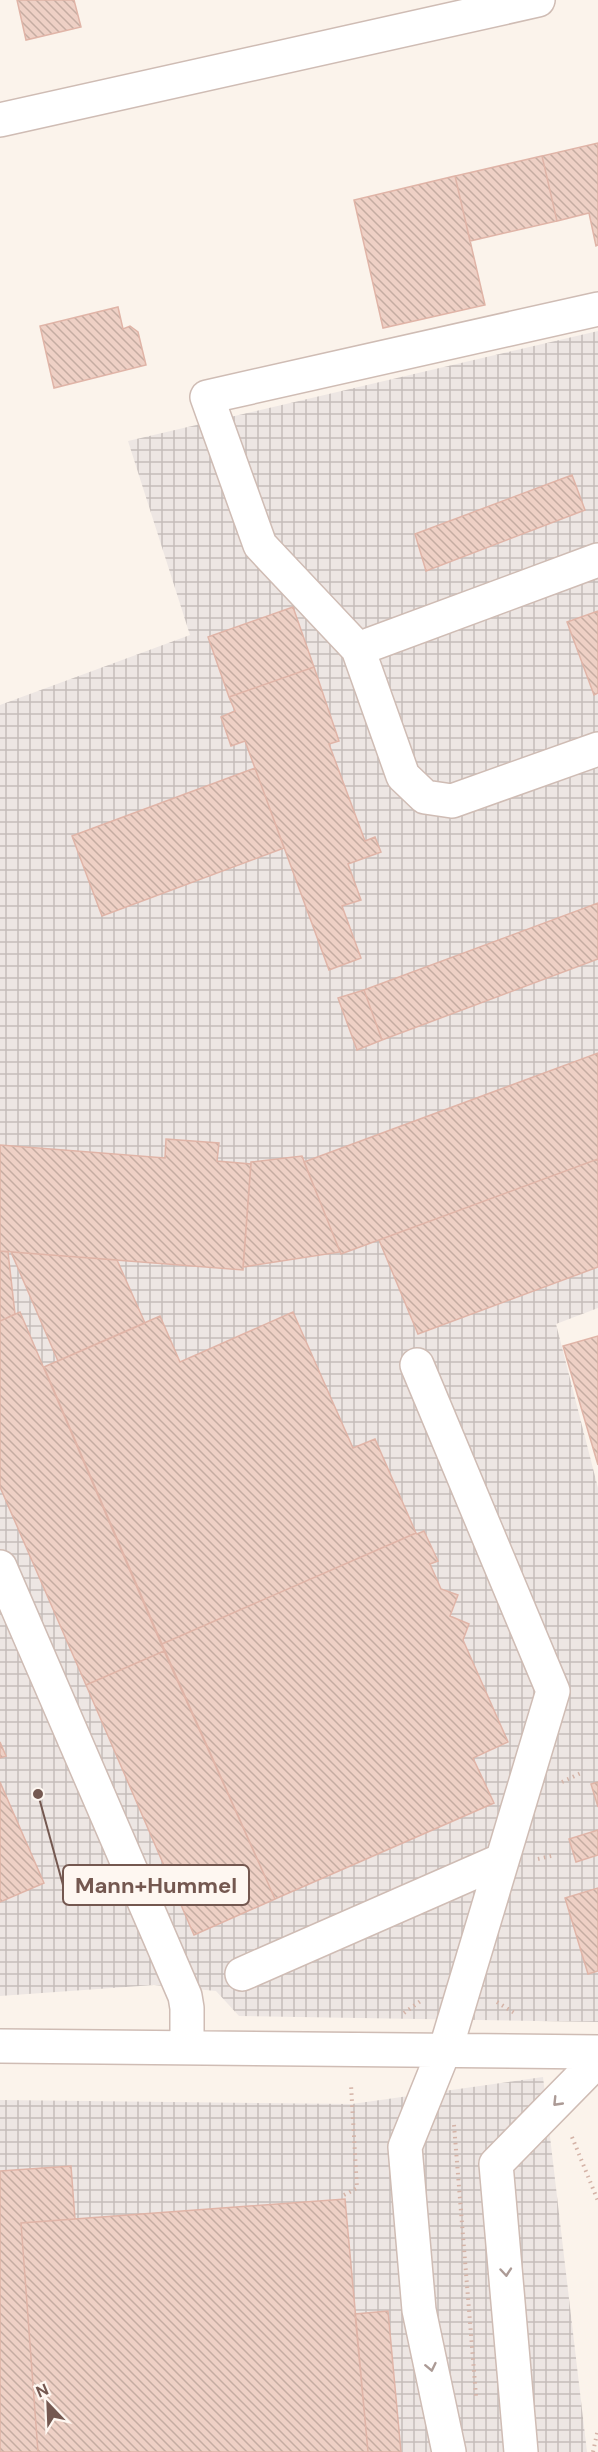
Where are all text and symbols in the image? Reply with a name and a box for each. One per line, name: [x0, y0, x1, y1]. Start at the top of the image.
callout: Mann+Hummel: [63, 1865, 249, 1905]
text: Mann+Hummel: [75, 1871, 237, 1900]
one-way arrow: [554, 2094, 565, 2105]
one-way arrow: [499, 2267, 512, 2276]
one-way arrow: [424, 2362, 437, 2372]
north arrow: [18, 2374, 78, 2434]
text: N: [33, 2379, 52, 2403]

